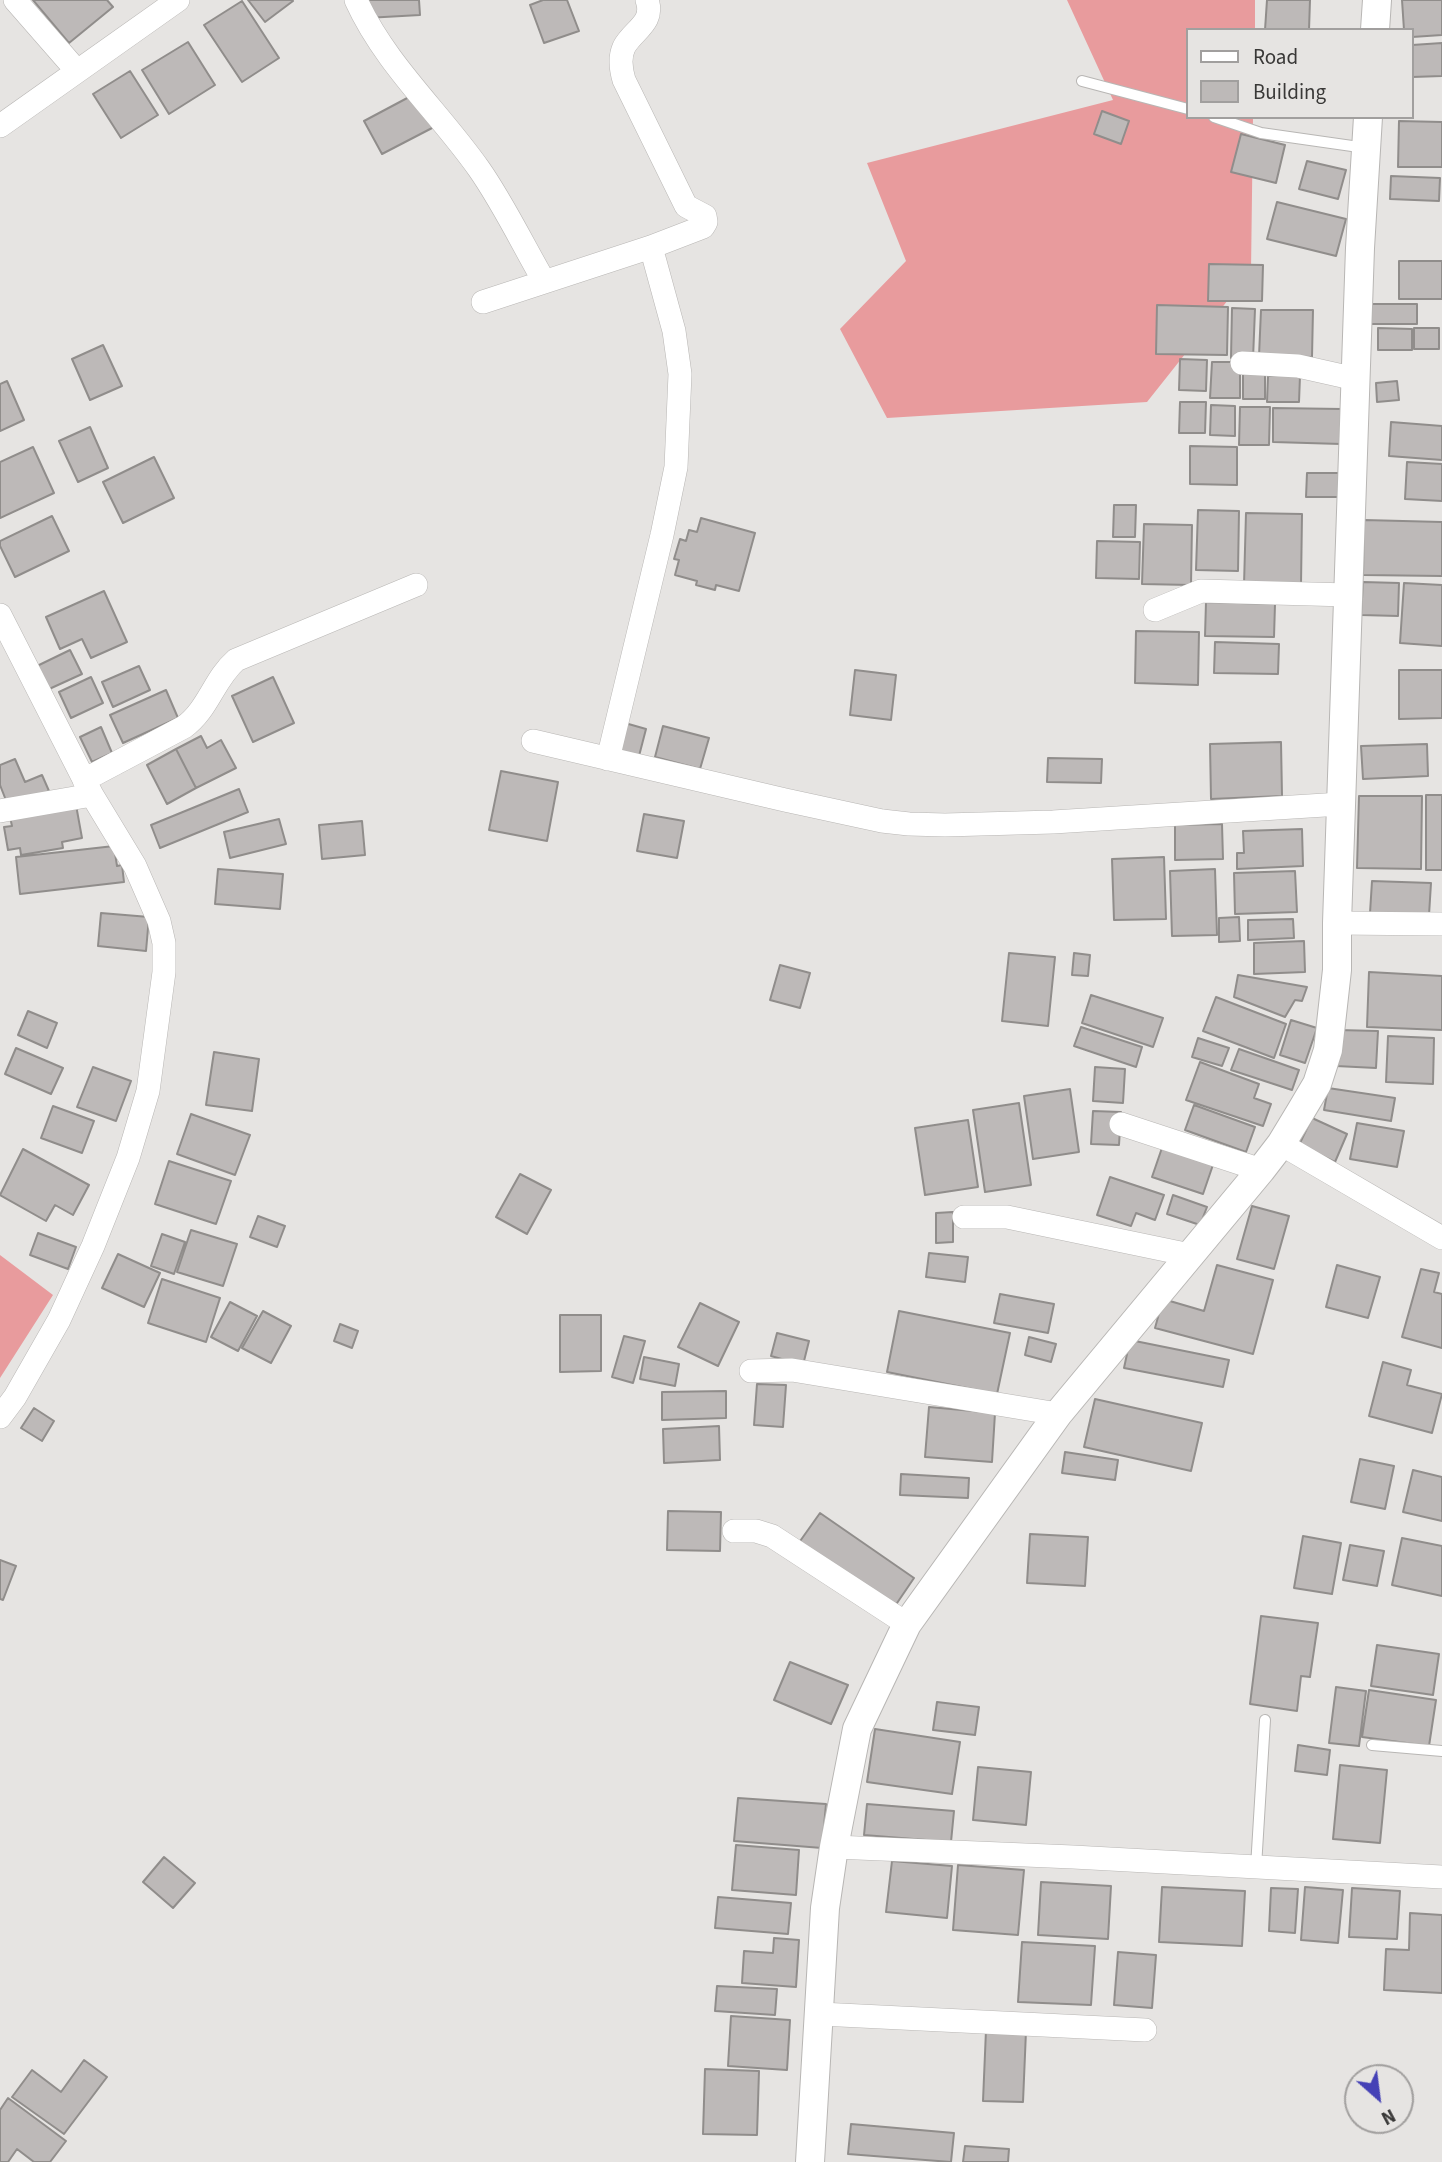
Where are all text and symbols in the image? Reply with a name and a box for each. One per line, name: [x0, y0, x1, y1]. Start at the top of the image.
legend: [1186, 28, 1414, 119]
text: Road: [1253, 42, 1298, 72]
text: Building: [1253, 77, 1326, 107]
north arrow: [1344, 2064, 1414, 2134]
text: N: [1376, 2101, 1400, 2131]

